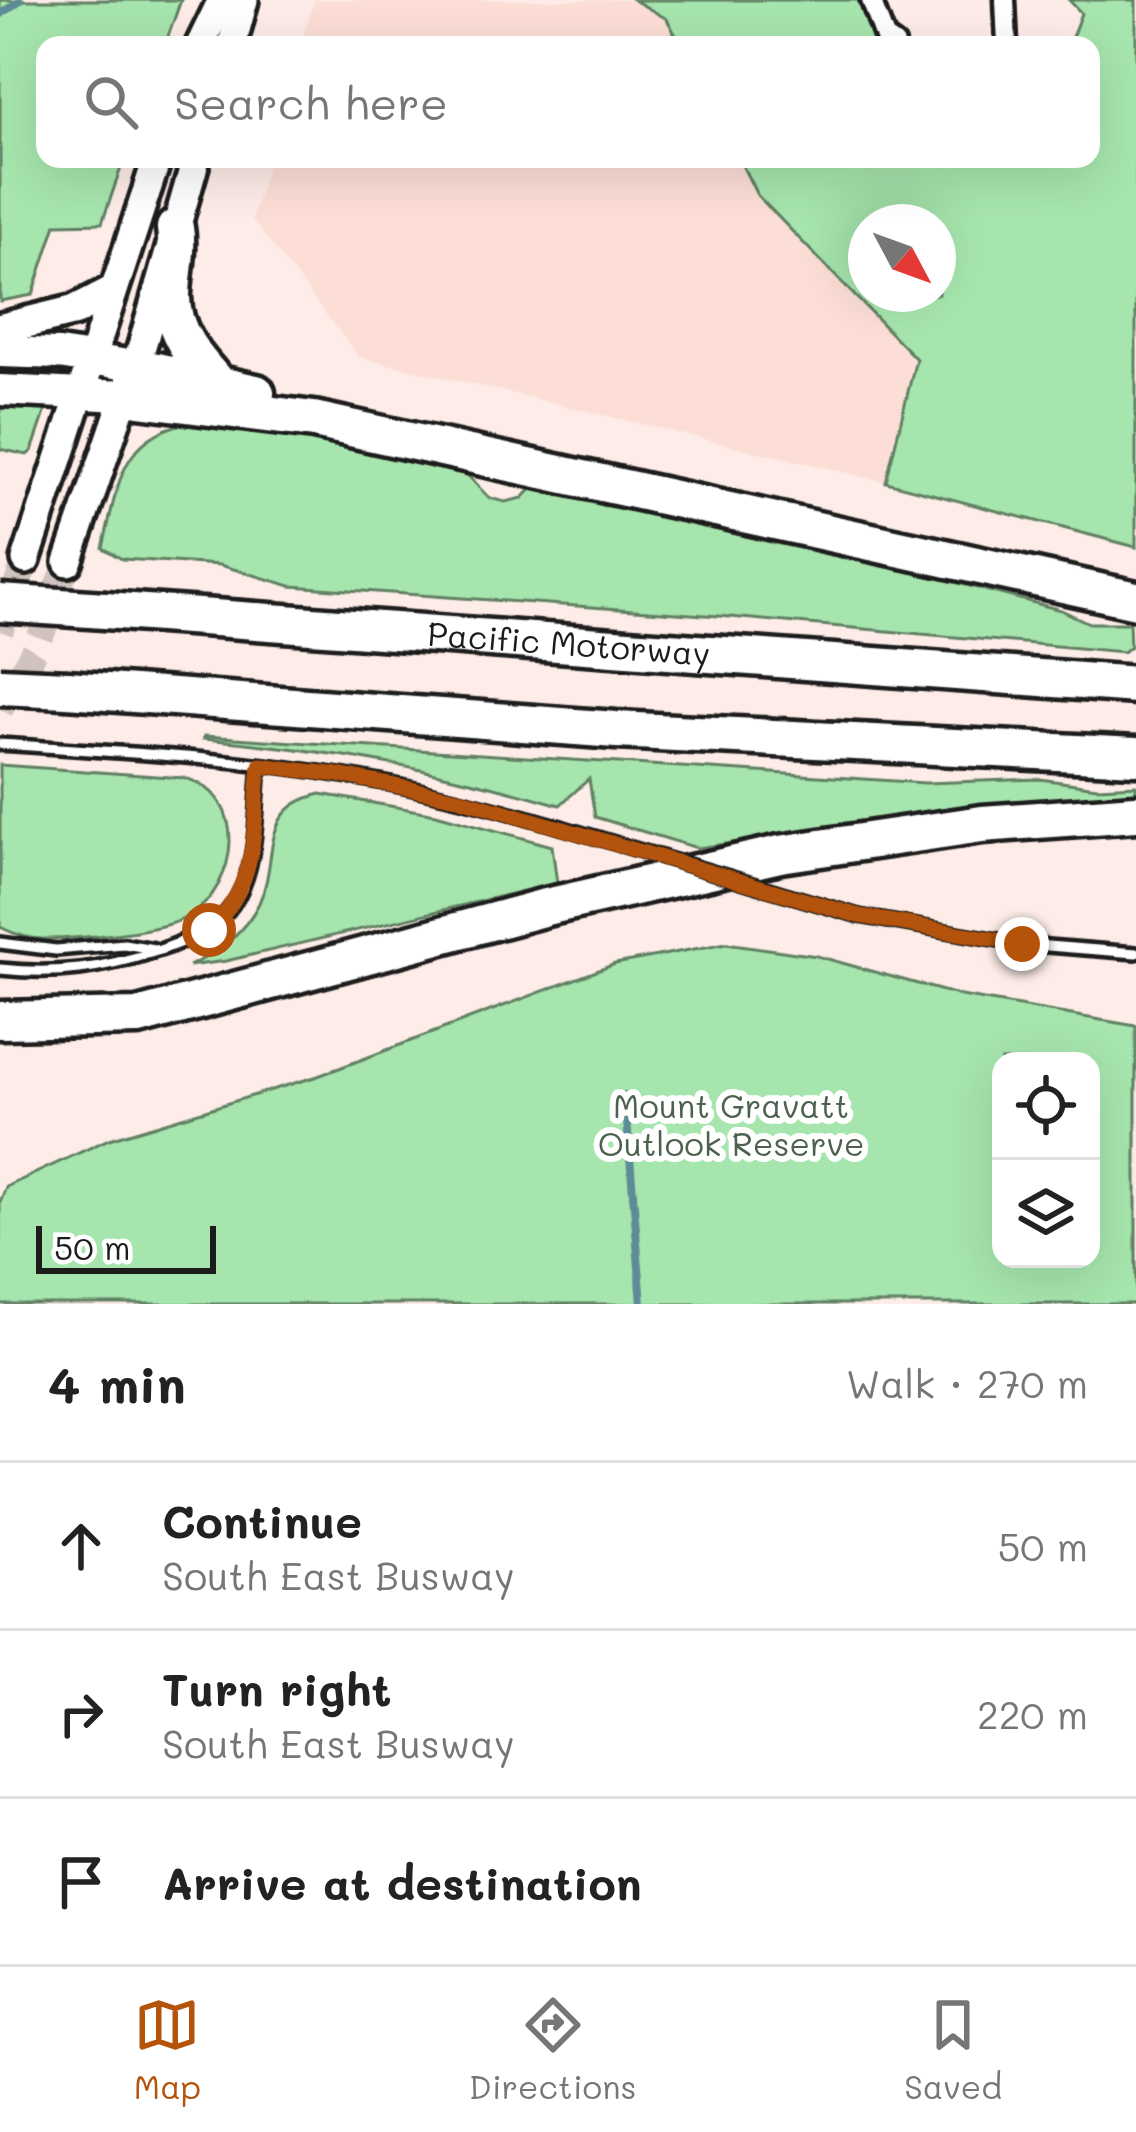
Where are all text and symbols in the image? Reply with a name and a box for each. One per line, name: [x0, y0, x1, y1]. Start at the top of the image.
search box: [36, 36, 1100, 168]
icon: search: [78, 69, 144, 135]
text: Search here: [174, 73, 448, 131]
north arrow: [848, 204, 956, 312]
street label: Pacific Motorway: [426, 611, 712, 675]
route start: [182, 903, 236, 957]
route end: [995, 917, 1049, 971]
map controls: [992, 1052, 1100, 1268]
button: locate: [992, 1052, 1100, 1160]
park label: Mount Gravatt Outlook Reserve: [598, 1083, 864, 1164]
button: layers: [992, 1160, 1100, 1268]
scale bar: [36, 1220, 216, 1273]
text: 50 m: [54, 1225, 130, 1268]
text: 4 min: [48, 1349, 186, 1416]
text: Walk · 270 m: [846, 1357, 1088, 1408]
text: Continue: [162, 1491, 362, 1549]
icon: ahead: [48, 1513, 114, 1579]
text: 50 m: [998, 1520, 1088, 1571]
text: South East Busway: [162, 1549, 515, 1600]
text: Turn right: [162, 1659, 391, 1717]
icon: right: [48, 1681, 114, 1747]
text: 220 m: [977, 1688, 1088, 1739]
text: South East Busway: [162, 1717, 515, 1768]
icon: arrive: [48, 1849, 114, 1915]
text: Arrive at destination: [162, 1853, 642, 1911]
tab: Map: [134, 1992, 201, 2107]
tab: Directions: [469, 1992, 636, 2107]
tab: Saved: [904, 1992, 1002, 2107]

